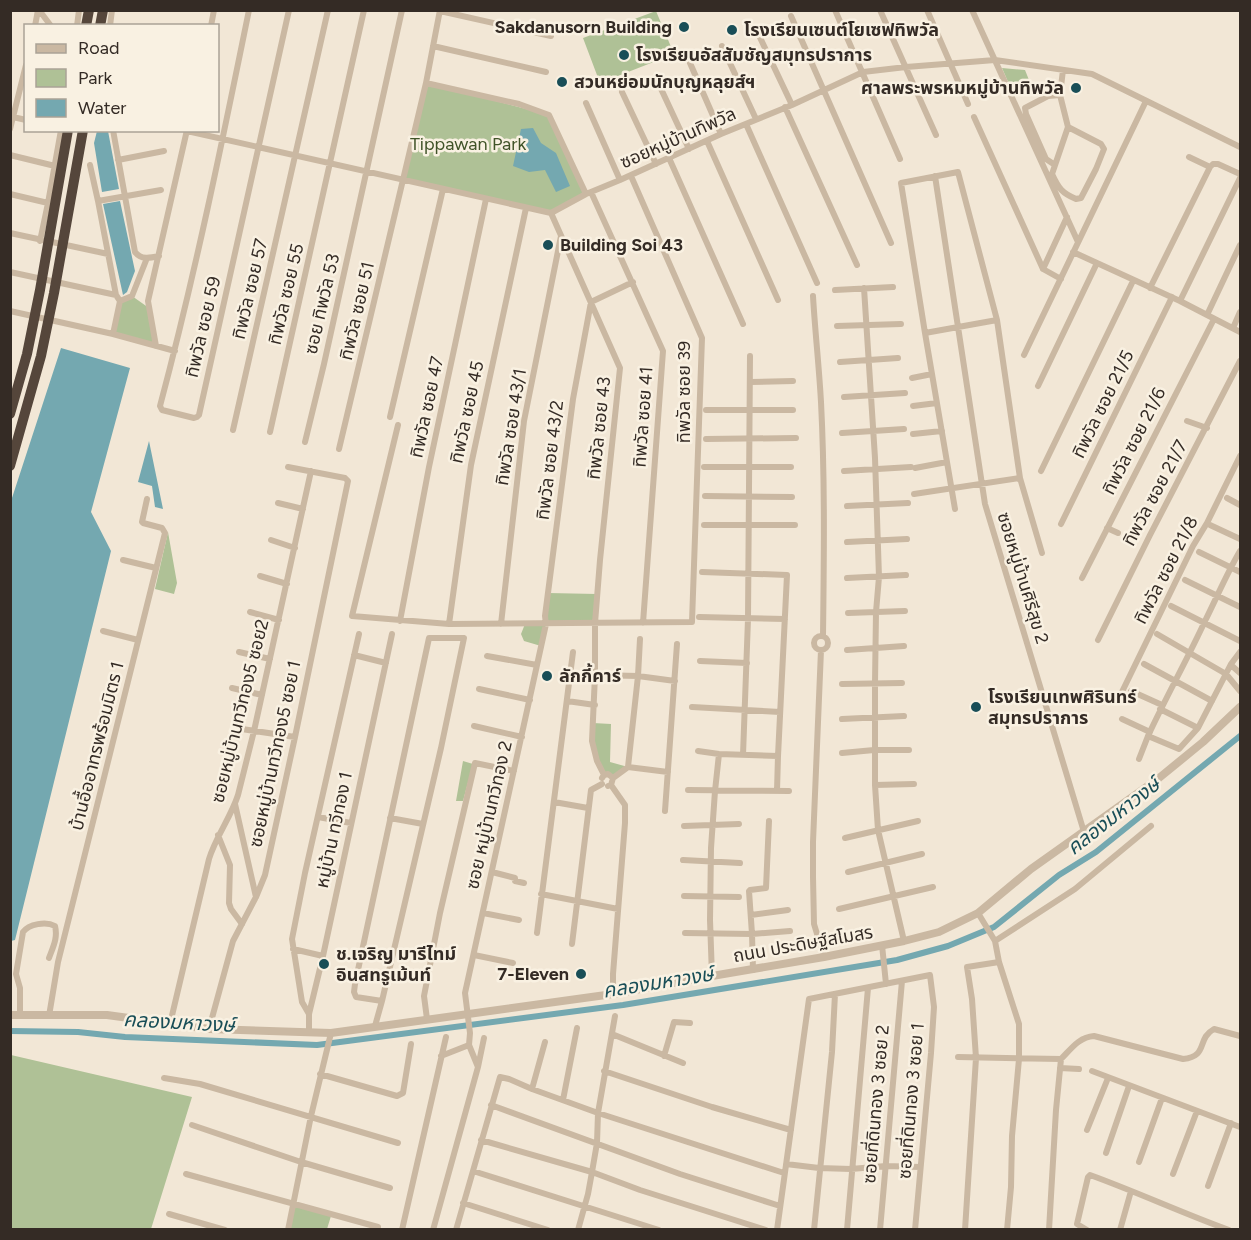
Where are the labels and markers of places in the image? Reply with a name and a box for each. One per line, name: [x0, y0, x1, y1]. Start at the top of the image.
place label: Sakdanusorn Building: [494, 16, 672, 38]
place label: โรงเรียนเซนต์โยเซฟทิพวัล: [744, 19, 939, 41]
marker: Sakdanusorn Building: [677, 20, 691, 34]
marker: โรงเรียนเซนต์โยเซฟทิพวัล: [725, 23, 739, 37]
place label: โรงเรียนอัสสัมชัญสมุทรปราการ: [636, 44, 872, 66]
marker: โรงเรียนอัสสัมชัญสมุทรปราการ: [617, 48, 631, 62]
place label: สวนหย่อมนักบุญหลุยส์ฯ: [574, 71, 755, 93]
marker: สวนหย่อมนักบุญหลุยส์ฯ: [555, 75, 569, 89]
place label: ศาลพระพรหมหมู่บ้านทิพวัล: [861, 77, 1064, 99]
marker: ศาลพระพรหมหมู่บ้านทิพวัล: [1069, 81, 1083, 95]
place label: Building Soi 43: [560, 234, 683, 256]
marker: Building Soi 43: [541, 238, 555, 252]
place label: ลักกี้คาร์: [559, 663, 621, 687]
marker: ลักกี้คาร์: [540, 669, 554, 683]
place label: โรงเรียนเทพศิรินทร์ สมุทรปราการ: [988, 686, 1137, 729]
marker: โรงเรียนเทพศิรินทร์ สมุทรปราการ: [969, 700, 983, 714]
place label: ช.เจริญ มารีไทม์ อินสทรูเม้นท์: [336, 943, 456, 986]
marker: ช.เจริญ มารีไทม์ อินสทรูเม้นท์: [317, 957, 331, 971]
place label: 7-Eleven: [497, 963, 569, 985]
marker: 7-Eleven: [574, 967, 588, 981]

